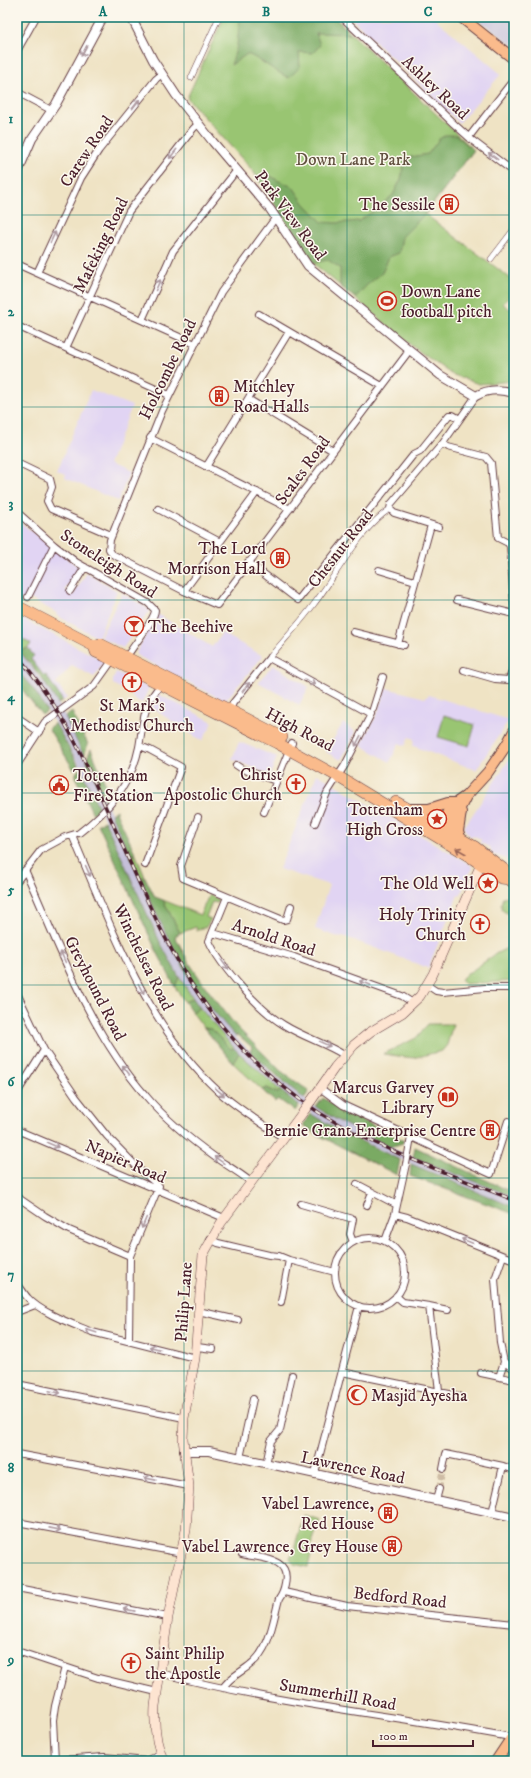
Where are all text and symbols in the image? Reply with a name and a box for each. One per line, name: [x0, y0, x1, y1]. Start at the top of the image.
text: A: [98, 4, 108, 20]
text: B: [262, 4, 270, 20]
text: C: [424, 4, 433, 20]
one-way arrow: [80, 45, 87, 57]
street label: Ashley Road: [397, 51, 474, 125]
one-way arrow: [132, 98, 140, 109]
text: 1: [9, 111, 14, 127]
street label: Carew Road: [55, 111, 119, 192]
one-way arrow: [169, 148, 178, 159]
park label: Down Lane Park: [295, 149, 411, 171]
one-way arrow: [488, 152, 499, 161]
street label: Park View Road: [249, 166, 332, 265]
street label: Mafeking Road: [68, 193, 134, 297]
building icon: The Sessile: [438, 193, 460, 215]
place label: The Sessile: [359, 194, 435, 216]
one-way arrow: [50, 232, 57, 244]
one-way arrow: [155, 279, 163, 291]
place label: Down Lane football pitch: [401, 281, 492, 323]
sports icon: Down Lane football pitch: [376, 290, 398, 312]
text: 2: [8, 304, 15, 320]
street label: Holcombe Road: [134, 315, 202, 423]
place label: Mitchley Road Halls: [233, 376, 310, 418]
building icon: Mitchley Road Halls: [208, 385, 230, 407]
street label: Scales Road: [270, 431, 336, 509]
text: 3: [9, 496, 14, 512]
street label: Chesnut Road: [303, 504, 379, 592]
street label: Stoneleigh Road: [56, 524, 161, 604]
place label: The Lord Morrison Hall: [167, 538, 267, 580]
building icon: The Lord Morrison Hall: [269, 547, 291, 569]
bar icon: The Beehive: [123, 615, 145, 637]
place label: The Beehive: [148, 616, 233, 638]
church icon: St Mark's Methodist Church: [121, 671, 143, 693]
one-way arrow: [304, 678, 316, 686]
one-way arrow: [242, 682, 251, 693]
text: 4: [6, 689, 15, 706]
place label: St Mark's Methodist Church: [70, 695, 194, 737]
street label: High Road: [261, 703, 338, 757]
one-way arrow: [353, 734, 361, 746]
place label: Christ Apostolic Church: [164, 764, 283, 806]
place label: Tottenham Fire Station: [73, 765, 153, 807]
church icon: Christ Apostolic Church: [285, 773, 307, 795]
public building icon: Tottenham Fire Station: [48, 774, 70, 796]
place label: Tottenham High Cross: [346, 799, 423, 841]
place icon: Tottenham High Cross: [426, 808, 448, 830]
one-way arrow: [455, 846, 467, 854]
one-way arrow: [84, 864, 92, 876]
place icon: The Old Well: [477, 872, 499, 894]
place label: The Old Well: [380, 873, 474, 895]
text: 5: [7, 882, 15, 898]
street label: Winchelsea Road: [107, 900, 179, 1015]
place label: Holy Trinity Church: [379, 904, 467, 946]
church icon: Holy Trinity Church: [469, 913, 491, 935]
street label: Arnold Road: [229, 914, 319, 962]
street label: Greyhound Road: [59, 932, 131, 1045]
one-way arrow: [59, 951, 66, 963]
one-way arrow: [221, 959, 229, 970]
one-way arrow: [360, 978, 372, 986]
one-way arrow: [138, 983, 145, 995]
one-way arrow: [319, 1041, 331, 1049]
one-way arrow: [122, 1065, 130, 1076]
text: 6: [8, 1074, 16, 1090]
place label: Marcus Garvey Library: [332, 1077, 435, 1119]
library icon: Marcus Garvey Library: [437, 1086, 459, 1108]
one-way arrow: [214, 1087, 225, 1096]
building icon: Bernie Grant Enterprise Centre: [479, 1119, 501, 1141]
place label: Bernie Grant Enterprise Centre: [264, 1120, 476, 1142]
street label: Napier Road: [82, 1135, 170, 1189]
one-way arrow: [47, 1142, 59, 1149]
one-way arrow: [214, 1156, 225, 1164]
one-way arrow: [140, 1217, 148, 1229]
one-way arrow: [461, 1236, 473, 1244]
street label: Philip Lane: [170, 1261, 198, 1343]
text: 7: [8, 1267, 15, 1283]
one-way arrow: [85, 1327, 98, 1334]
one-way arrow: [149, 1344, 162, 1351]
mosque icon: Masjid Ayesha: [346, 1384, 368, 1406]
place label: Masjid Ayesha: [371, 1385, 468, 1407]
one-way arrow: [48, 1388, 61, 1396]
street label: Lawrence Road: [299, 1446, 407, 1490]
text: 8: [8, 1460, 15, 1476]
one-way arrow: [144, 1475, 157, 1483]
place label: Vabel Lawrence, Red House: [261, 1493, 374, 1535]
building icon: Vabel Lawrence, Red House: [377, 1502, 399, 1524]
one-way arrow: [48, 1525, 61, 1533]
building icon: Vabel Lawrence, Grey House: [381, 1535, 403, 1557]
place label: Vabel Lawrence, Grey House: [181, 1536, 378, 1558]
street label: Bedford Road: [352, 1582, 448, 1614]
one-way arrow: [123, 1606, 136, 1614]
place label: Saint Philip the Apostle: [145, 1643, 225, 1685]
text: 9: [7, 1652, 14, 1668]
church icon: Saint Philip the Apostle: [120, 1652, 142, 1674]
street label: Summerhill Road: [278, 1674, 398, 1716]
scale bar: [373, 1722, 473, 1748]
text: 100 m: [379, 1729, 408, 1744]

